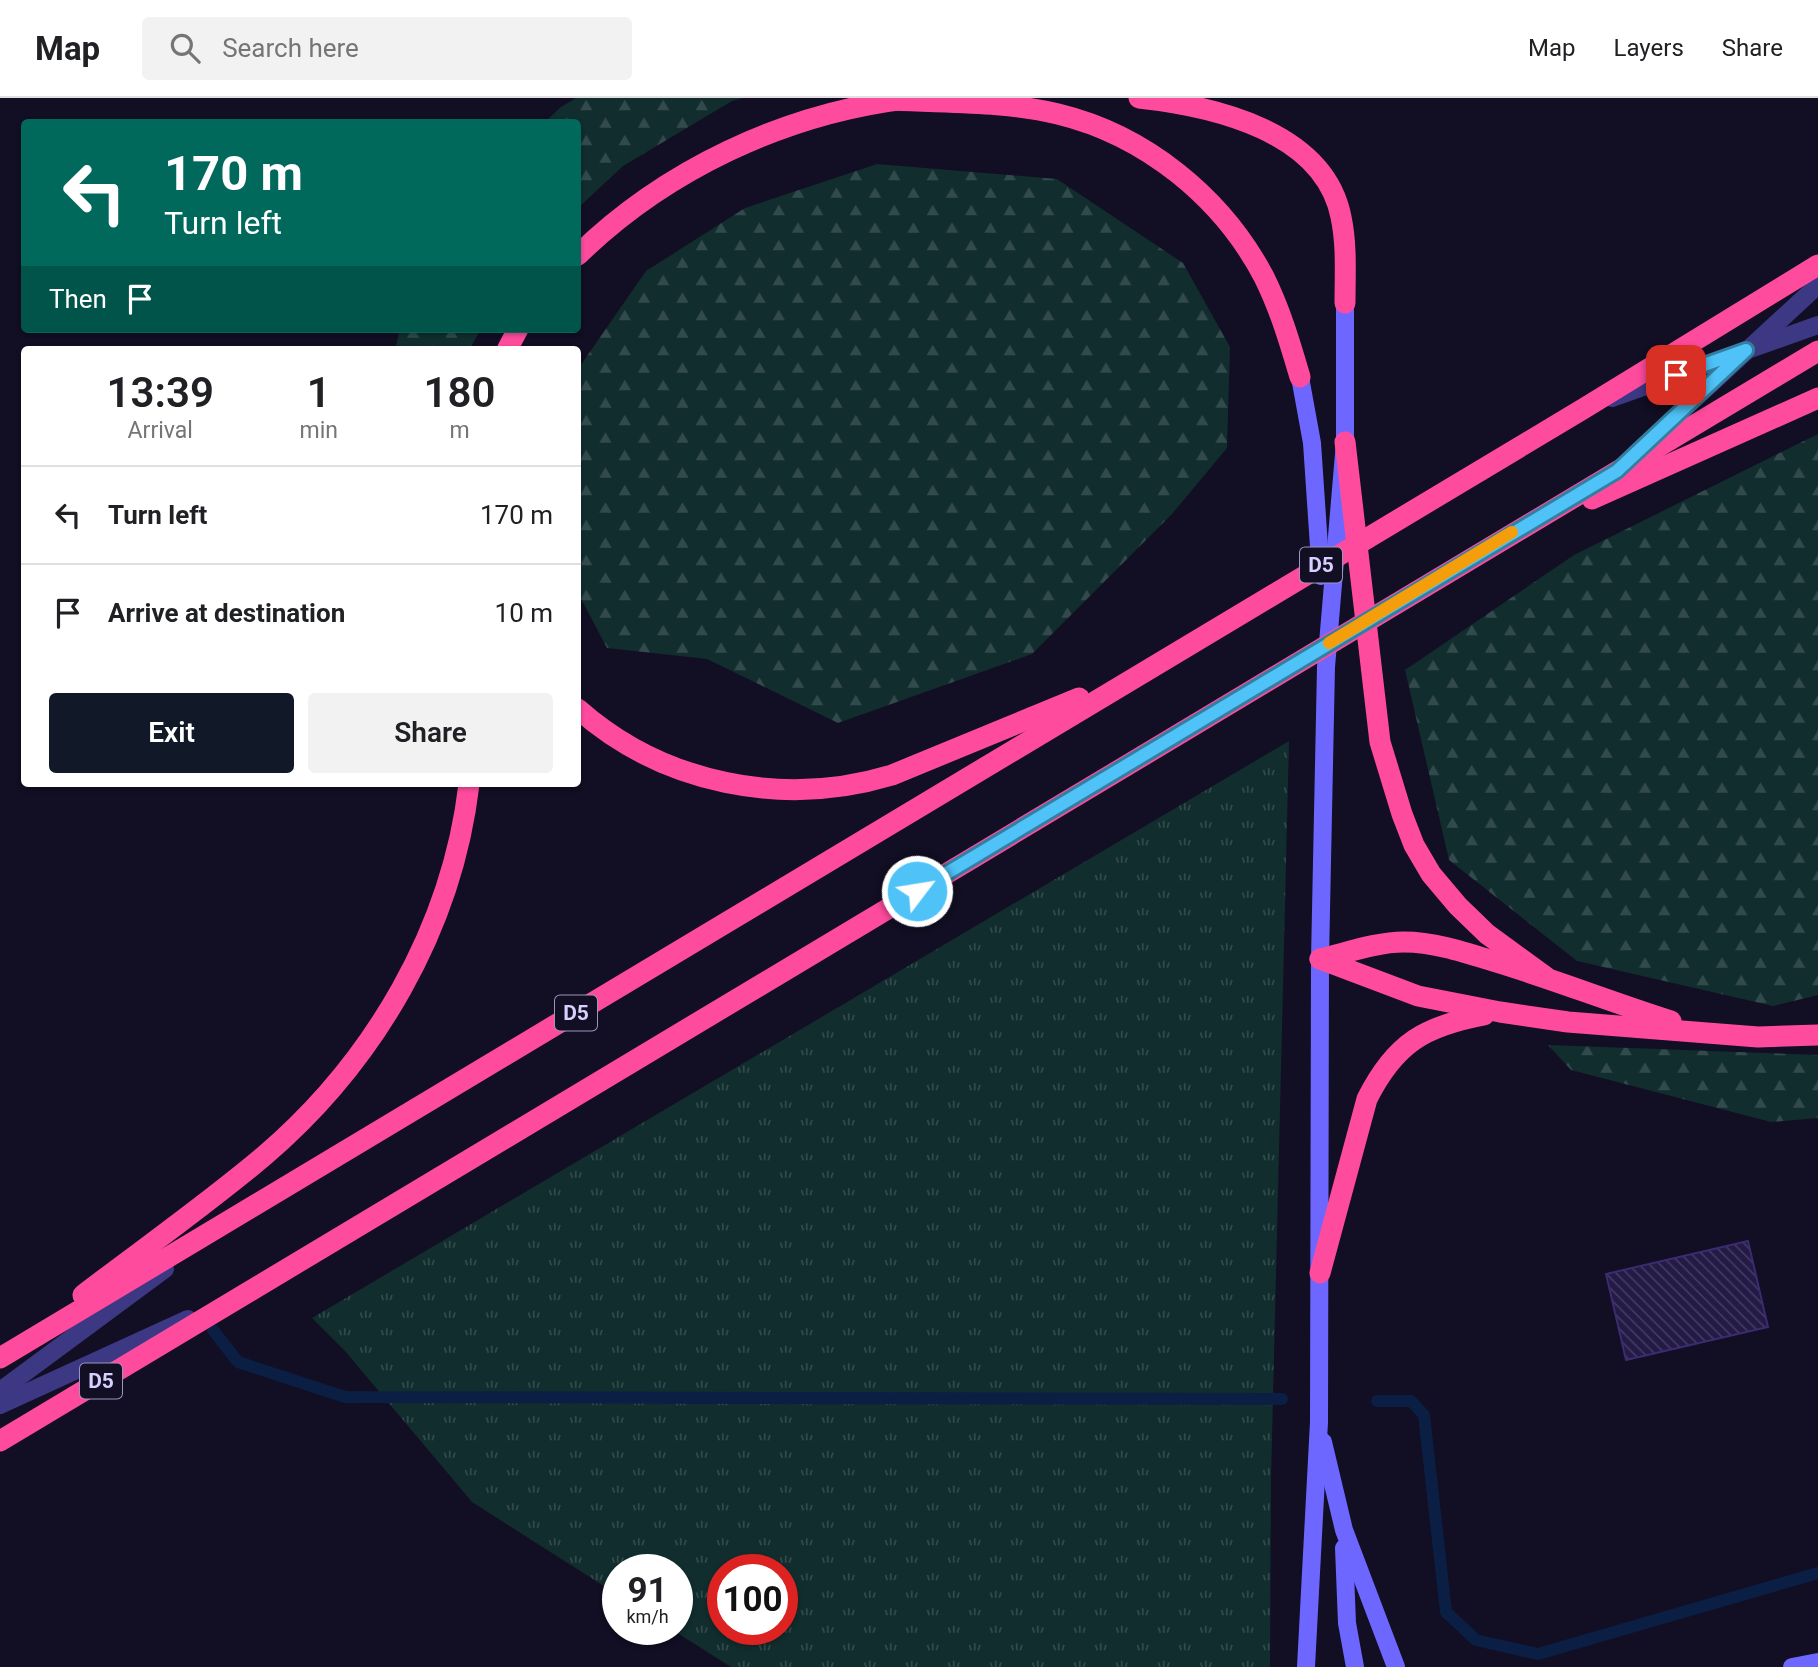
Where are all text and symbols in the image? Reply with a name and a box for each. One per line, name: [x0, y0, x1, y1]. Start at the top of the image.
search box: [142, 17, 632, 80]
text: Map: [35, 29, 100, 68]
icon: search: [166, 29, 204, 67]
text: Search here: [222, 33, 359, 63]
text: Map: [1528, 34, 1576, 62]
text: Layers: [1614, 34, 1684, 62]
text: Share: [1722, 34, 1783, 62]
text: 170 m: [164, 145, 303, 202]
icon: left: [49, 147, 140, 238]
text: Turn left: [164, 204, 282, 242]
icon: arrive: [121, 280, 159, 318]
text: Then: [49, 284, 107, 314]
pin: [1646, 345, 1706, 405]
icon: arrive: [1657, 356, 1695, 394]
text: 13:39: [107, 368, 214, 417]
text: 1: [307, 368, 331, 417]
text: 180: [423, 368, 495, 417]
text: Arrival: [128, 417, 193, 444]
text: min: [299, 417, 338, 444]
text: m: [449, 417, 470, 444]
icon: left: [49, 496, 87, 534]
text: Turn left: [108, 500, 207, 530]
text: 170 m: [480, 500, 553, 530]
road number: D5: [1300, 547, 1342, 582]
icon: arrive: [49, 594, 87, 632]
text: Arrive at destination: [108, 598, 345, 628]
text: 10 m: [495, 598, 553, 628]
button: Exit: [49, 693, 294, 773]
button: Share: [308, 693, 553, 773]
position arrow: [880, 854, 954, 928]
road number: D5: [555, 996, 597, 1030]
road number: D5: [80, 1364, 122, 1398]
speed limit sign: 100: [707, 1554, 798, 1645]
text: 91: [627, 1570, 668, 1611]
text: km/h: [626, 1606, 669, 1627]

